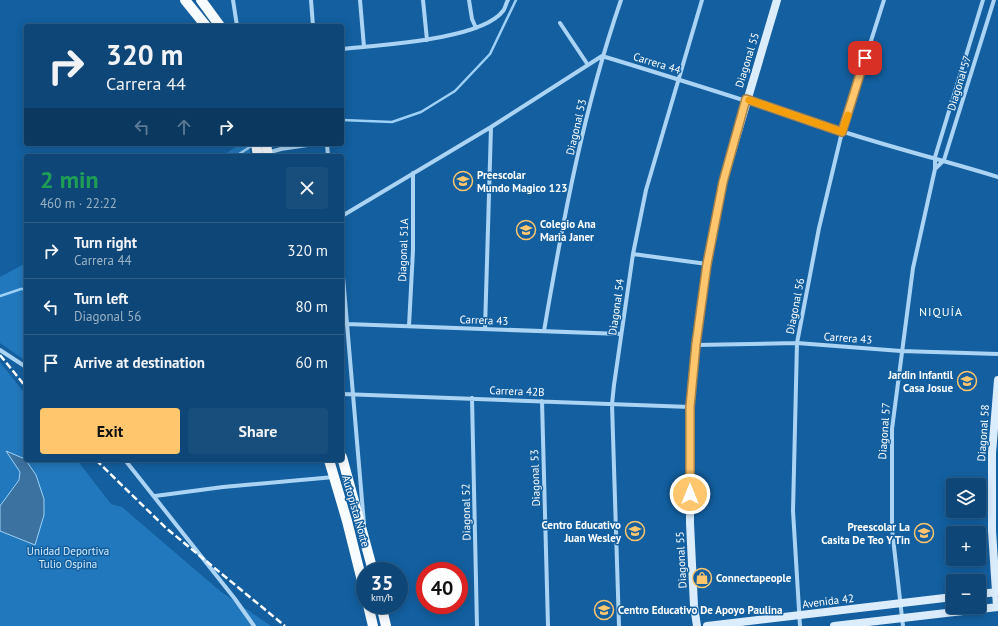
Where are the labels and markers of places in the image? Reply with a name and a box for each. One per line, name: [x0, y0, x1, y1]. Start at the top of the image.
pin: [848, 41, 882, 75]
place label: Preescolar Mundo Magico 123: [477, 168, 567, 195]
school or university icon: Preescolar Mundo Magico 123: [452, 170, 474, 192]
place label: Colegio Ana Maria Janer: [540, 217, 596, 244]
school or university icon: Colegio Ana Maria Janer: [515, 219, 537, 241]
place label: Jardin Infantil Casa Josue: [887, 368, 954, 395]
school or university icon: Jardin Infantil Casa Josue: [956, 370, 978, 392]
place label: Centro Educativo Juan Wesley: [542, 518, 622, 545]
school or university icon: Centro Educativo Juan Wesley: [624, 520, 646, 542]
place label: Preescolar La Casita De Teo Y Tin: [821, 520, 910, 547]
school or university icon: Preescolar La Casita De Teo Y Tin: [913, 522, 935, 544]
shop icon: Connectapeople: [691, 567, 713, 589]
place label: Connectapeople: [716, 571, 792, 585]
school or university icon: Centro Educativo De Apoyo Paulina: [593, 599, 615, 621]
place label: Centro Educativo De Apoyo Paulina: [618, 603, 782, 617]

